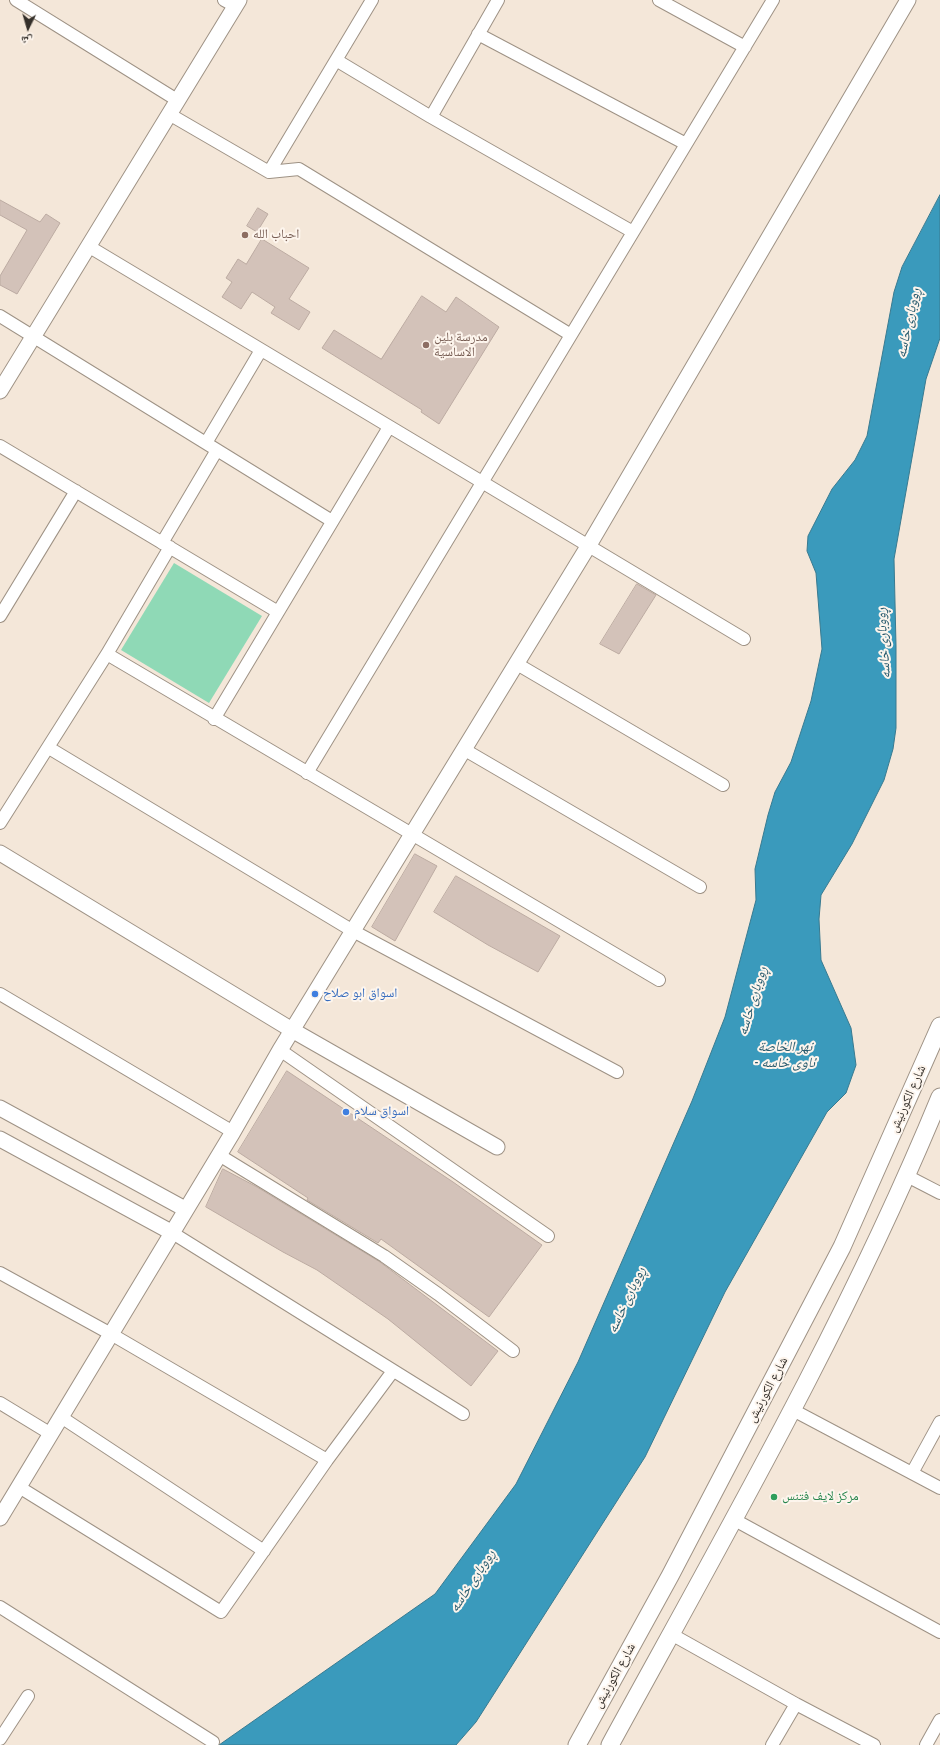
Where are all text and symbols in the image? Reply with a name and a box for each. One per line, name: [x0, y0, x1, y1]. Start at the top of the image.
north arrow: [8, 8, 48, 48]
text: ش: [21, 33, 33, 47]
place label: احباب الله: [253, 227, 299, 243]
marker: احباب الله: [240, 230, 250, 240]
water label: ڕووباری خاسە: [893, 286, 925, 360]
place label: مدرسة بلين الاساسية: [434, 330, 488, 361]
marker: مدرسة بلين الاساسية: [421, 340, 431, 350]
water label: ڕووباری خاسە: [873, 607, 895, 679]
water label: ڕووباری خاسە: [735, 965, 771, 1037]
place label: اسواق ابو صلاح: [323, 986, 397, 1002]
marker: اسواق ابو صلاح: [310, 989, 320, 999]
water label: نهر الخاصة - ئاوی خاسە: [755, 1039, 815, 1072]
street label: شارع الكورنيش: [886, 1063, 930, 1135]
place label: اسواق سلام: [354, 1104, 409, 1120]
marker: اسواق سلام: [341, 1107, 351, 1117]
water label: ڕووباری خاسە: [604, 1264, 650, 1336]
street label: شارع الكورنيش: [744, 1355, 792, 1425]
place label: مركز لايف فتنس: [782, 1489, 859, 1505]
marker: مركز لايف فتنس: [769, 1492, 779, 1502]
water label: ڕووباری خاسە: [447, 1547, 499, 1615]
street label: شارع الكورنيش: [591, 1641, 639, 1711]

